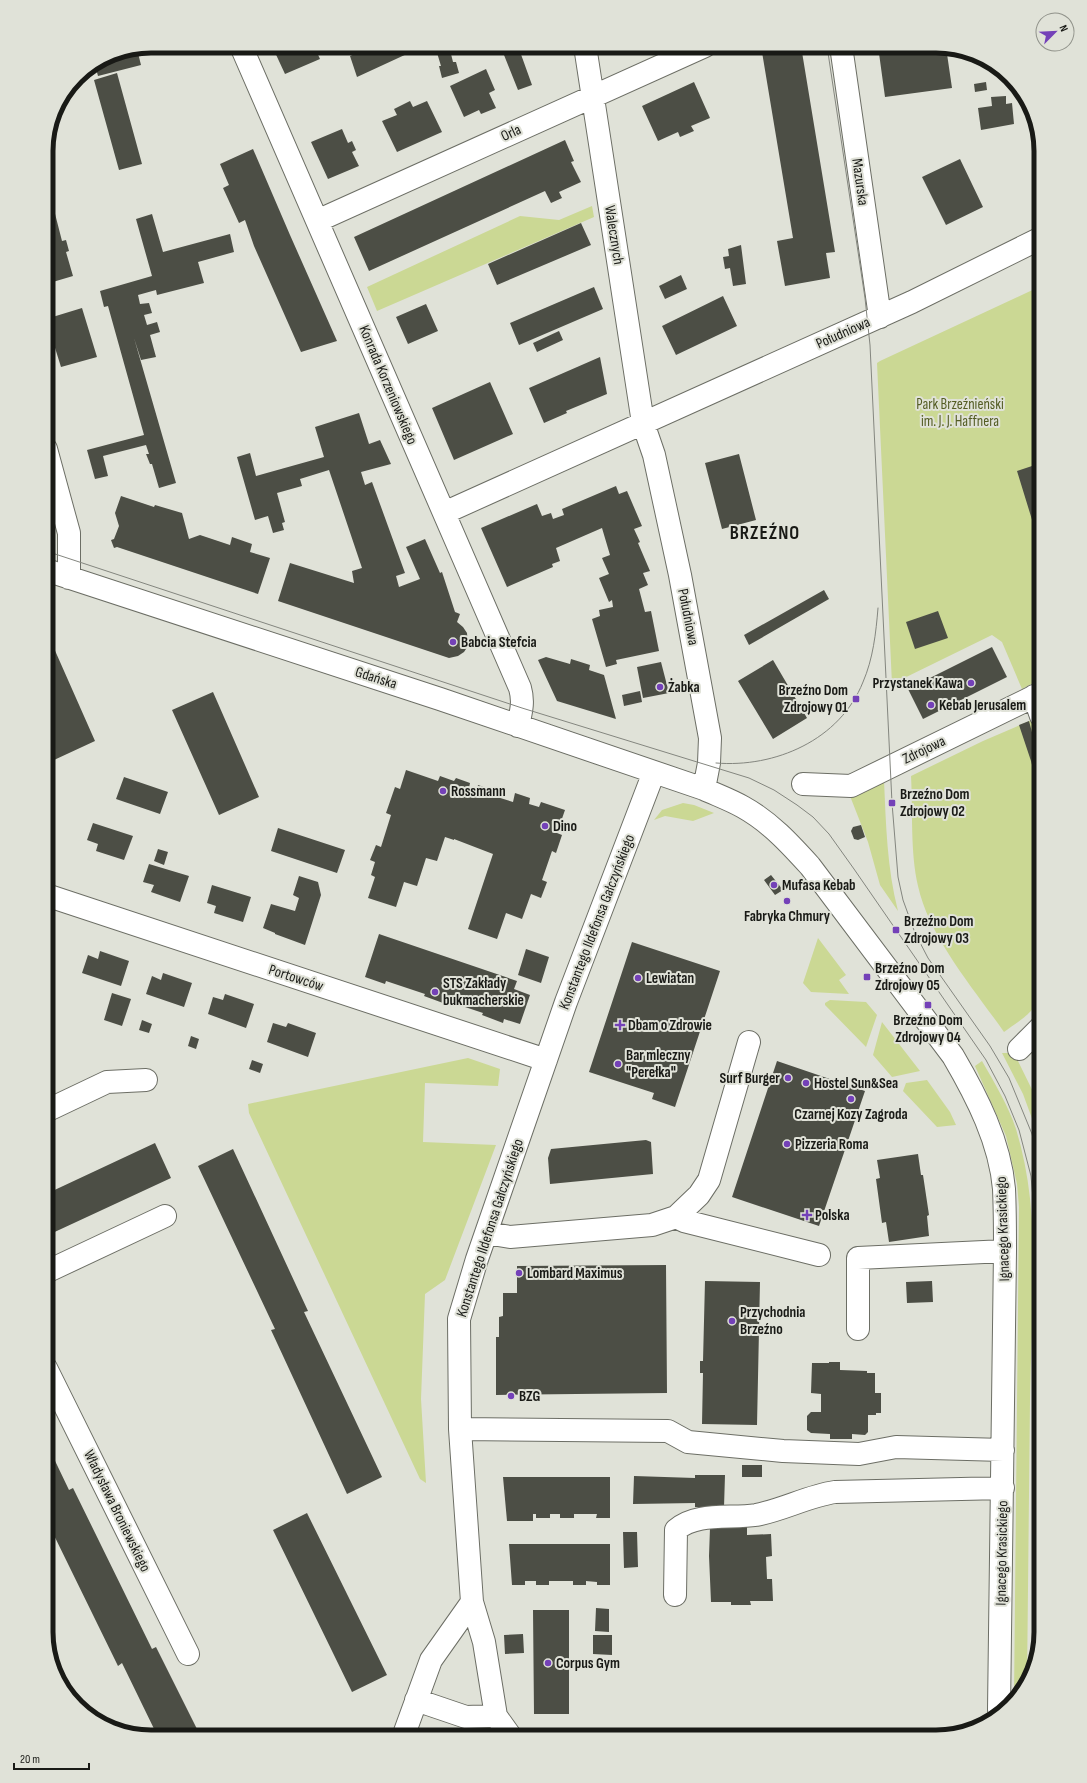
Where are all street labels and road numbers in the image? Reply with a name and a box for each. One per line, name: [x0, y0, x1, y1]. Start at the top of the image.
street label: Orla: [498, 120, 524, 146]
street label: Mazurska: [847, 157, 873, 207]
street label: Walecznych: [600, 204, 628, 266]
street label: Południowa: [813, 313, 873, 353]
street label: Konrada Korzeniowskiego: [354, 323, 422, 447]
street label: Południowa: [673, 587, 703, 647]
street label: Gdańska: [353, 662, 400, 694]
street label: Zdrojowa: [899, 731, 949, 768]
street label: Konstantego Ildefonsa Gałczyńskiego: [555, 832, 639, 1012]
street label: Portowców: [266, 960, 326, 996]
street label: Konstantego Ildefonsa Gałczyńskiego: [452, 1136, 528, 1320]
street label: Ignacego Krasickiego: [992, 1176, 1014, 1282]
street label: Władysława Broniewskiego: [79, 1447, 155, 1575]
street label: Ignacego Krasickiego: [992, 1500, 1012, 1606]

